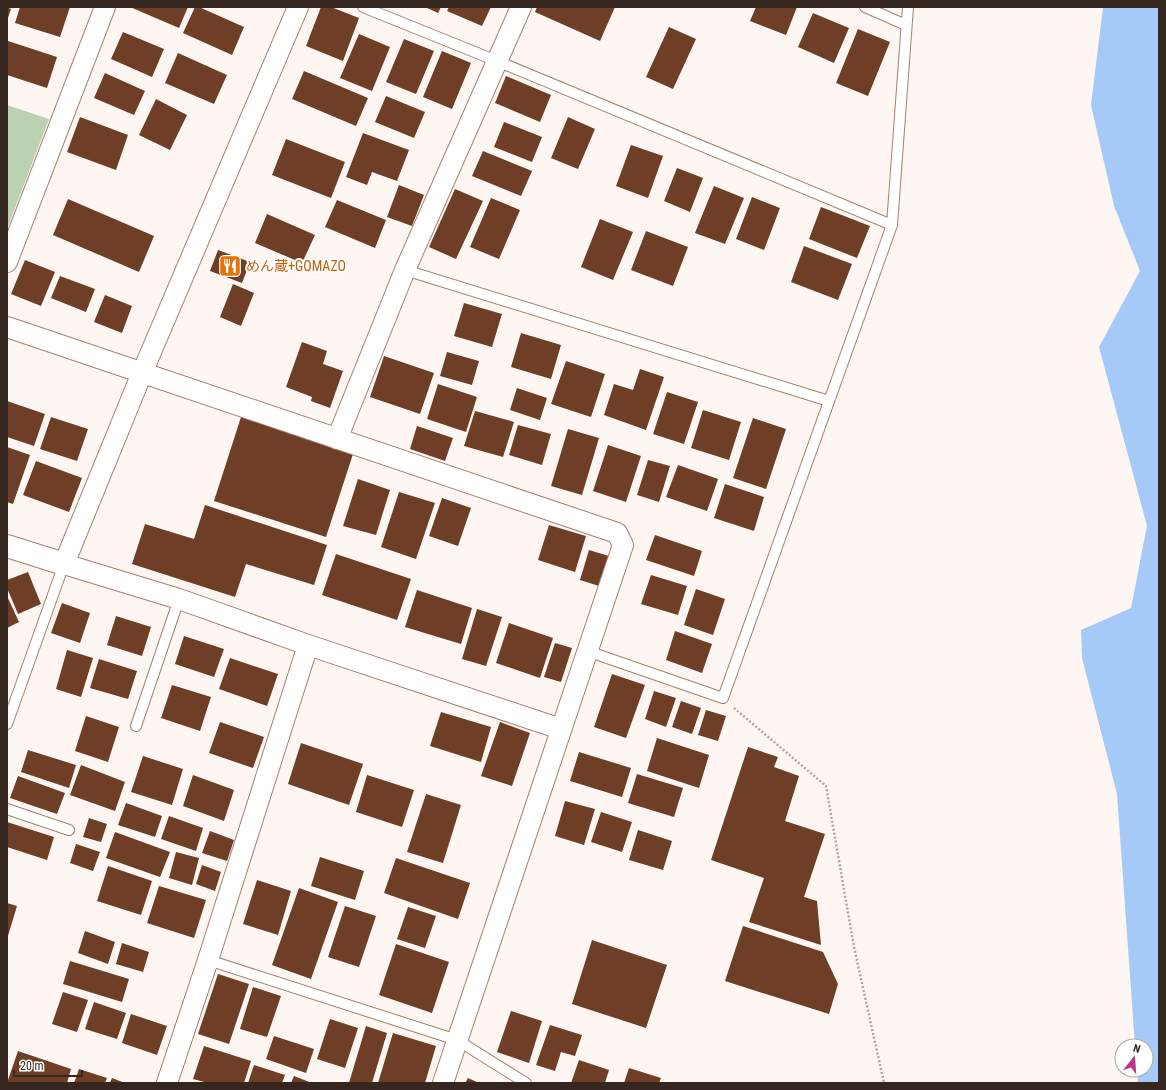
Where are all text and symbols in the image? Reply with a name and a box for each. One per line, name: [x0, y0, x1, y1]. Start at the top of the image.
restaurant icon: めん蔵+GOMAZO: [217, 253, 243, 279]
place label: めん蔵+GOMAZO: [246, 258, 346, 274]
north arrow: [1114, 1038, 1154, 1078]
text: N: [1132, 1042, 1142, 1056]
scale bar: [14, 1052, 82, 1078]
text: 20 m: [20, 1059, 44, 1073]

